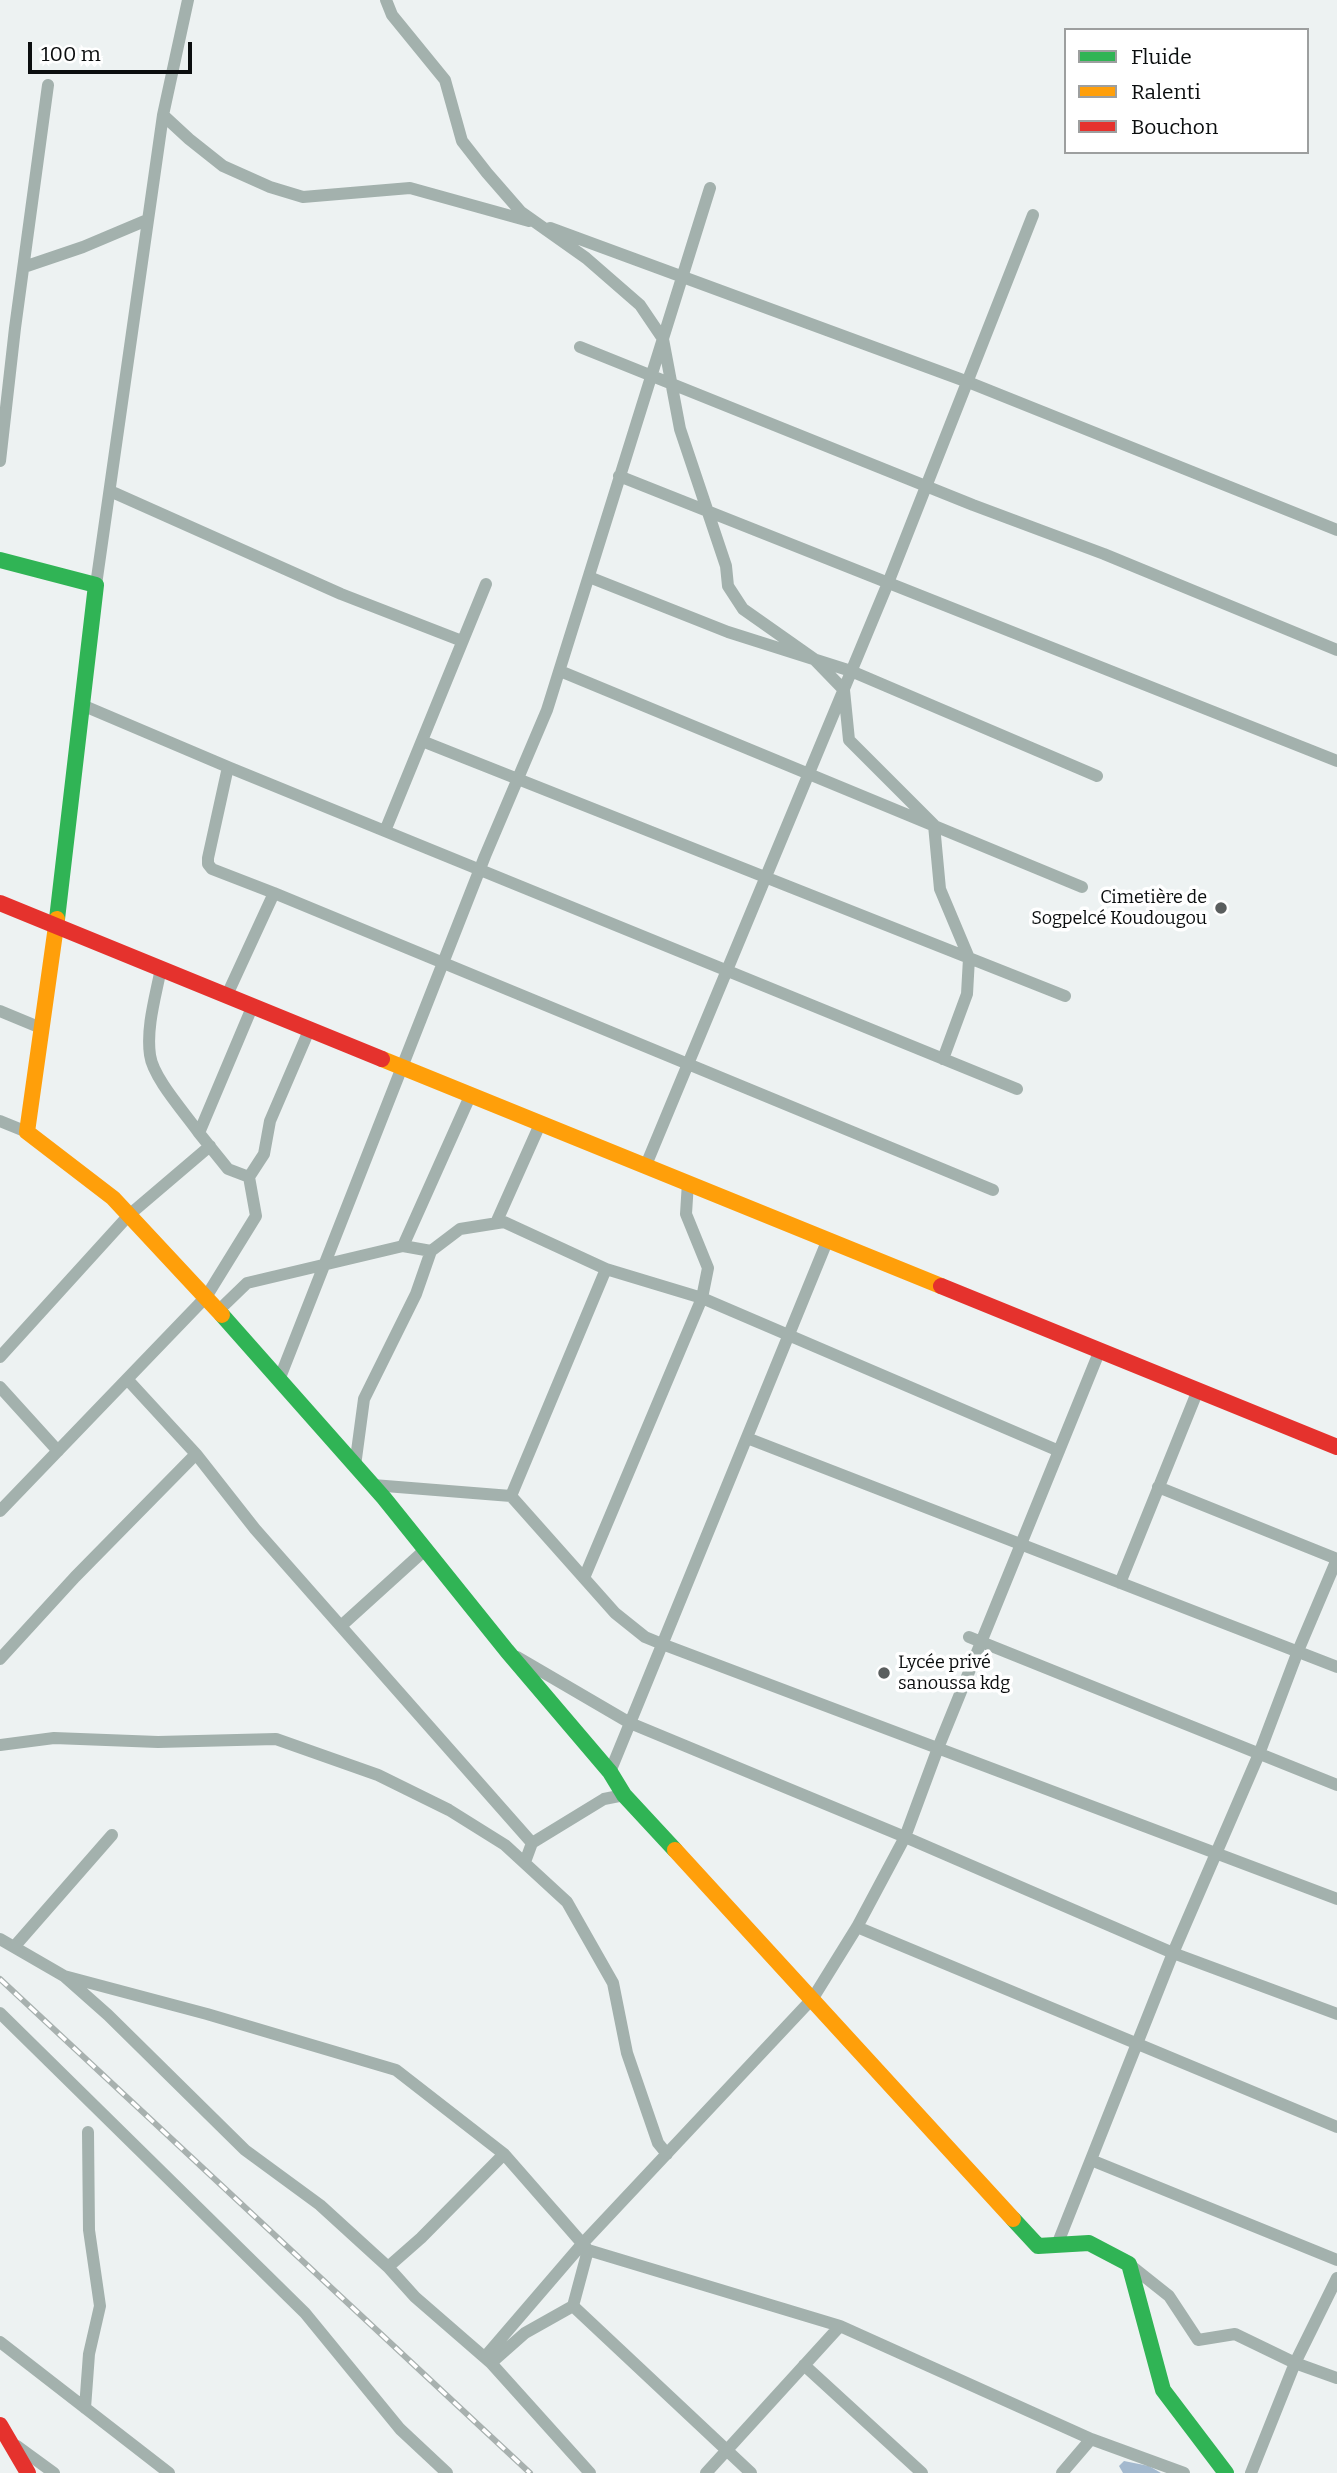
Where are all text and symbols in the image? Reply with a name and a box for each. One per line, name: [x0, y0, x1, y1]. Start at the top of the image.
scale bar: [32, 28, 196, 72]
legend: [1064, 28, 1309, 154]
text: 100 m: [41, 41, 101, 67]
text: Fluide: [1131, 44, 1192, 70]
text: Ralenti: [1131, 79, 1201, 105]
text: Bouchon: [1131, 114, 1218, 140]
place label: Cimetière de Sogpelcé Koudougou: [1031, 887, 1207, 930]
marker: Cimetière de Sogpelcé Koudougou: [1213, 900, 1229, 916]
place label: Lycée privé sanoussa kdg: [898, 1652, 1010, 1694]
marker: Lycée privé sanoussa kdg: [876, 1665, 892, 1681]

